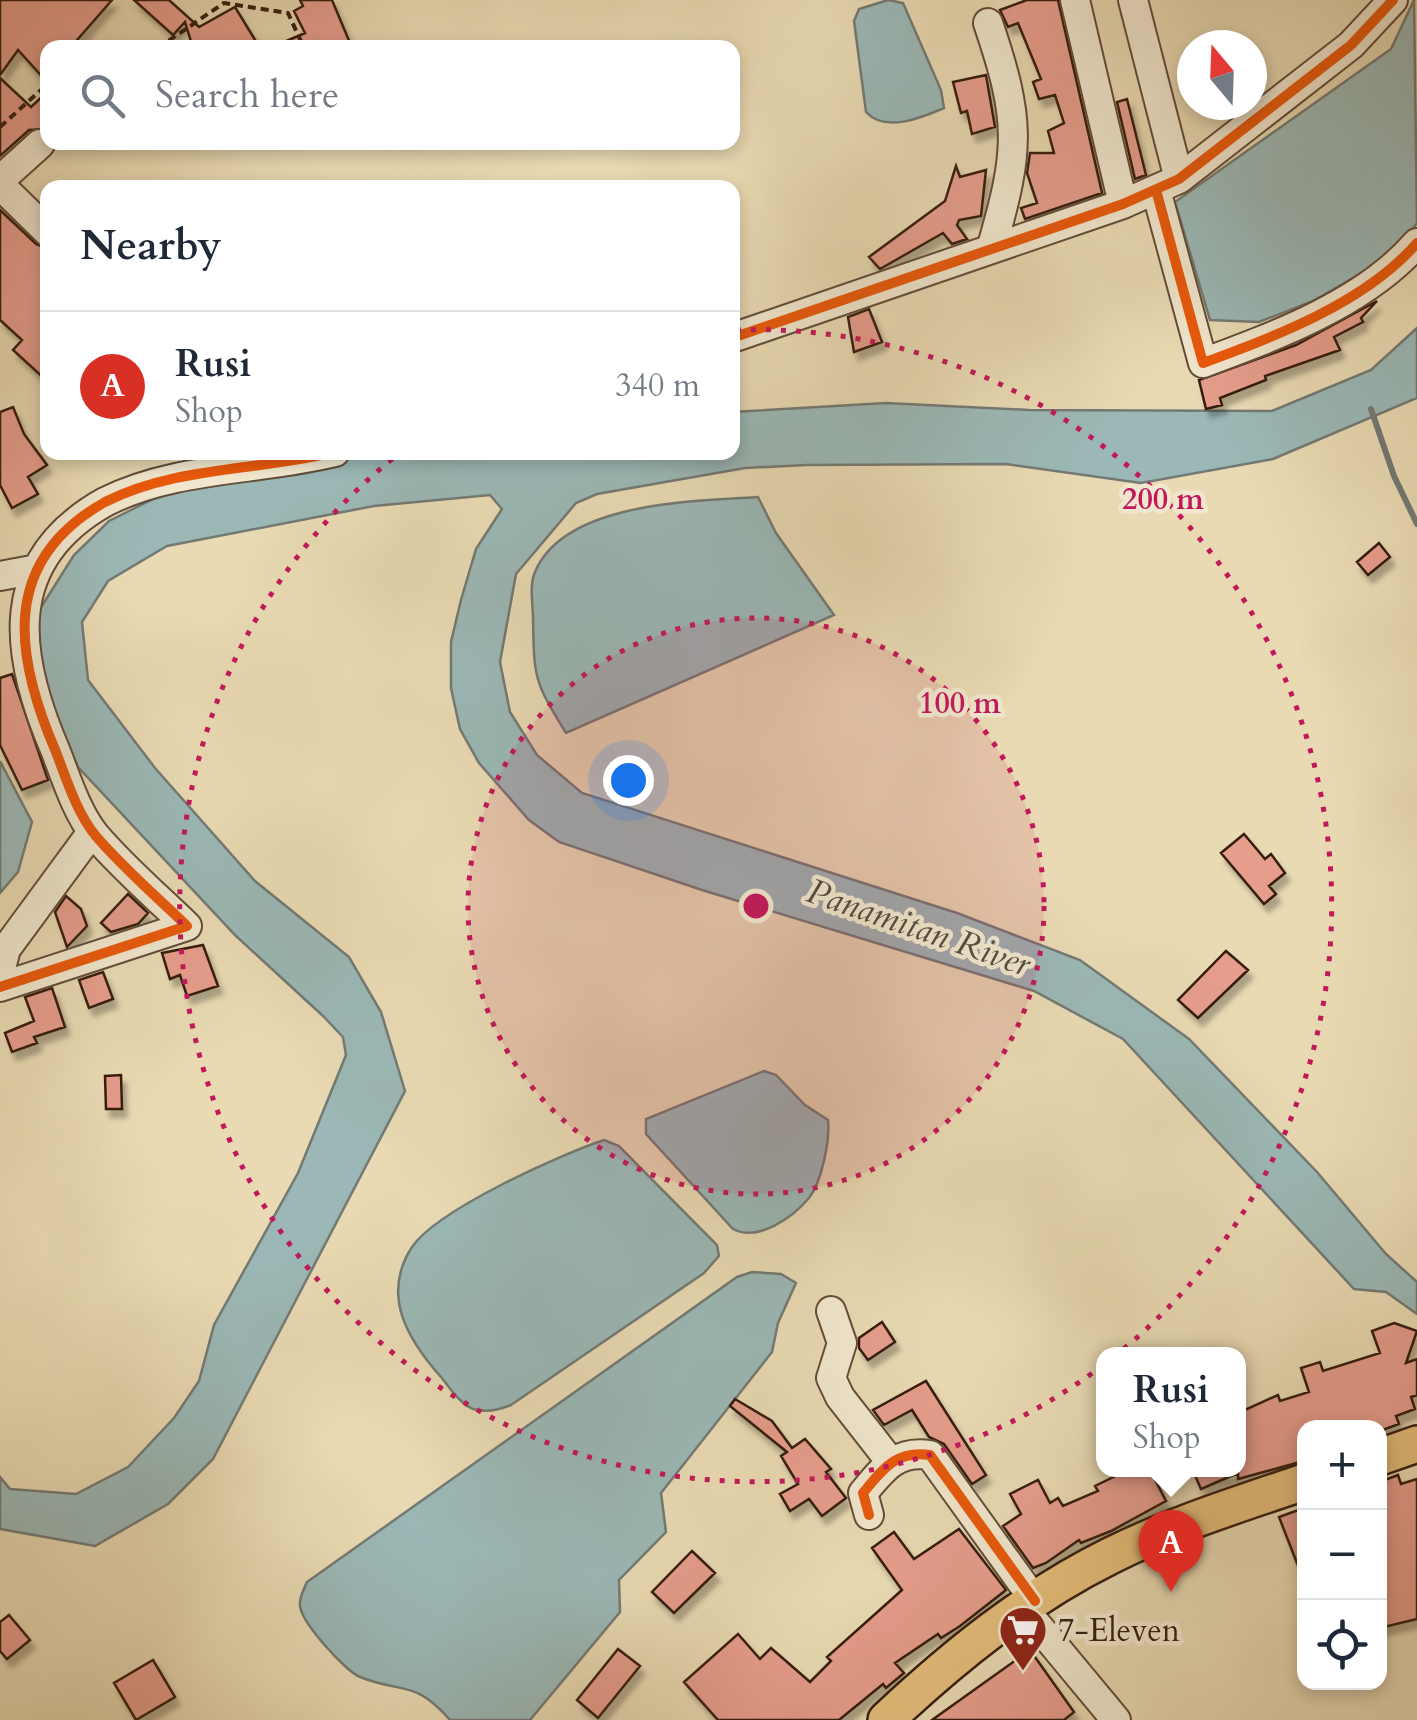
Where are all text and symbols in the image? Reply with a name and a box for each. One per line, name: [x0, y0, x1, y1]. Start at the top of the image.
north arrow: [1177, 30, 1267, 120]
search box: [40, 40, 740, 150]
icon: search: [75, 68, 130, 123]
text: Search here: [155, 69, 339, 121]
text: Nearby: [80, 217, 222, 274]
text: Rusi: [175, 338, 251, 390]
text: A: [100, 364, 125, 408]
text: 340 m: [615, 364, 700, 408]
text: Shop: [175, 390, 243, 434]
text: 200 m: [1122, 479, 1204, 520]
text: 100 m: [919, 683, 1001, 724]
your location: [603, 755, 654, 806]
water label: Panamitan River: [801, 867, 1038, 989]
centre of rings: [738, 888, 774, 924]
popup: [1096, 1347, 1246, 1477]
text: Rusi: [1133, 1364, 1209, 1416]
text: Shop: [1133, 1416, 1201, 1460]
map controls: [1297, 1420, 1387, 1690]
button: +: [1297, 1420, 1387, 1510]
pin: A: [1138, 1510, 1204, 1592]
button: −: [1297, 1510, 1387, 1600]
button: locate: [1297, 1600, 1387, 1690]
supermarket icon: 7-Eleven: [997, 1604, 1049, 1672]
place label: 7-Eleven: [1058, 1609, 1180, 1653]

